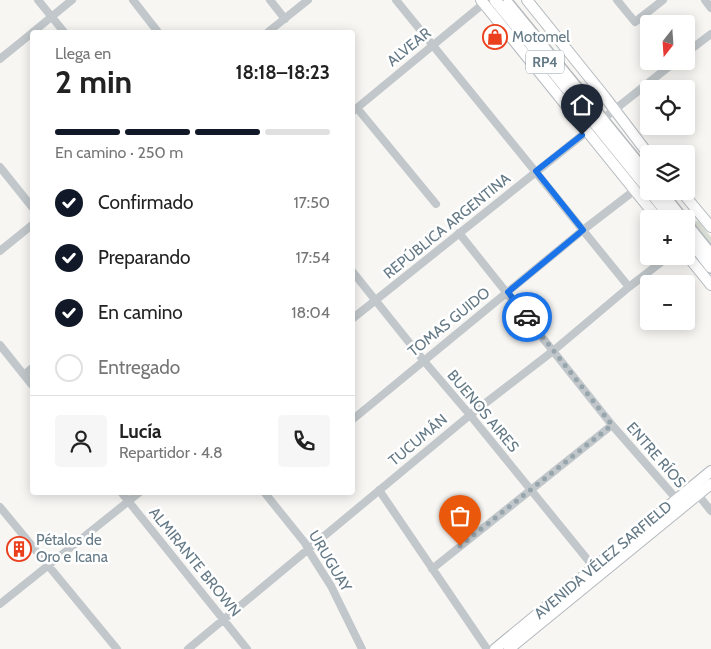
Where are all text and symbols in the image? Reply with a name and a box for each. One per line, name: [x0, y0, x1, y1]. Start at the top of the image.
north arrow: [640, 15, 695, 70]
map controls: [640, 15, 695, 330]
street label: ALVEAR: [384, 24, 434, 70]
shop icon: Motomel: [482, 24, 508, 50]
place label: Motomel: [512, 28, 570, 46]
text: Llega en: [55, 44, 111, 63]
road number: RP4: [526, 51, 564, 74]
text: 18:18–18:23: [236, 61, 330, 84]
text: 2 min: [55, 62, 132, 101]
button: locate: [640, 80, 695, 135]
pin: [561, 84, 603, 135]
icon: home: [568, 91, 596, 119]
text: En camino · 250 m: [55, 143, 183, 162]
button: layers: [640, 145, 695, 200]
street label: REPÚBLICA ARGENTINA: [379, 168, 515, 283]
icon: check: [55, 189, 83, 217]
text: Confirmado: [98, 191, 194, 214]
text: 17:50: [294, 193, 330, 212]
button: +: [640, 210, 695, 265]
icon: check: [55, 244, 83, 272]
text: Preparando: [98, 246, 191, 269]
text: 17:54: [296, 248, 330, 267]
button: −: [640, 275, 695, 330]
street label: TOMAS GUIDO: [405, 284, 493, 360]
courier: [502, 292, 552, 342]
icon: check: [55, 299, 83, 327]
text: En camino: [98, 301, 183, 324]
text: 18:04: [291, 303, 330, 322]
icon: car: [513, 303, 541, 331]
text: Entregado: [98, 356, 180, 379]
street label: BUENOS AIRES: [443, 366, 523, 456]
street label: TUCUMÁN: [384, 410, 451, 470]
button: person: [55, 415, 107, 467]
button: phone: [278, 415, 330, 467]
street label: ENTRE RÍOS: [623, 418, 690, 492]
text: Lucía: [119, 420, 162, 443]
text: Repartidor · 4.8: [119, 443, 223, 462]
pin: [439, 495, 481, 546]
street label: AVENIDA VÉLEZ SARFIELD: [530, 496, 676, 623]
icon: bag: [446, 502, 474, 530]
street label: ALMIRANTE BROWN: [145, 504, 245, 620]
street label: URUGUAY: [305, 527, 356, 595]
place label: Pétalos de Oro e Icana: [36, 531, 109, 566]
building icon: Pétalos de Oro e Icana: [6, 536, 32, 562]

